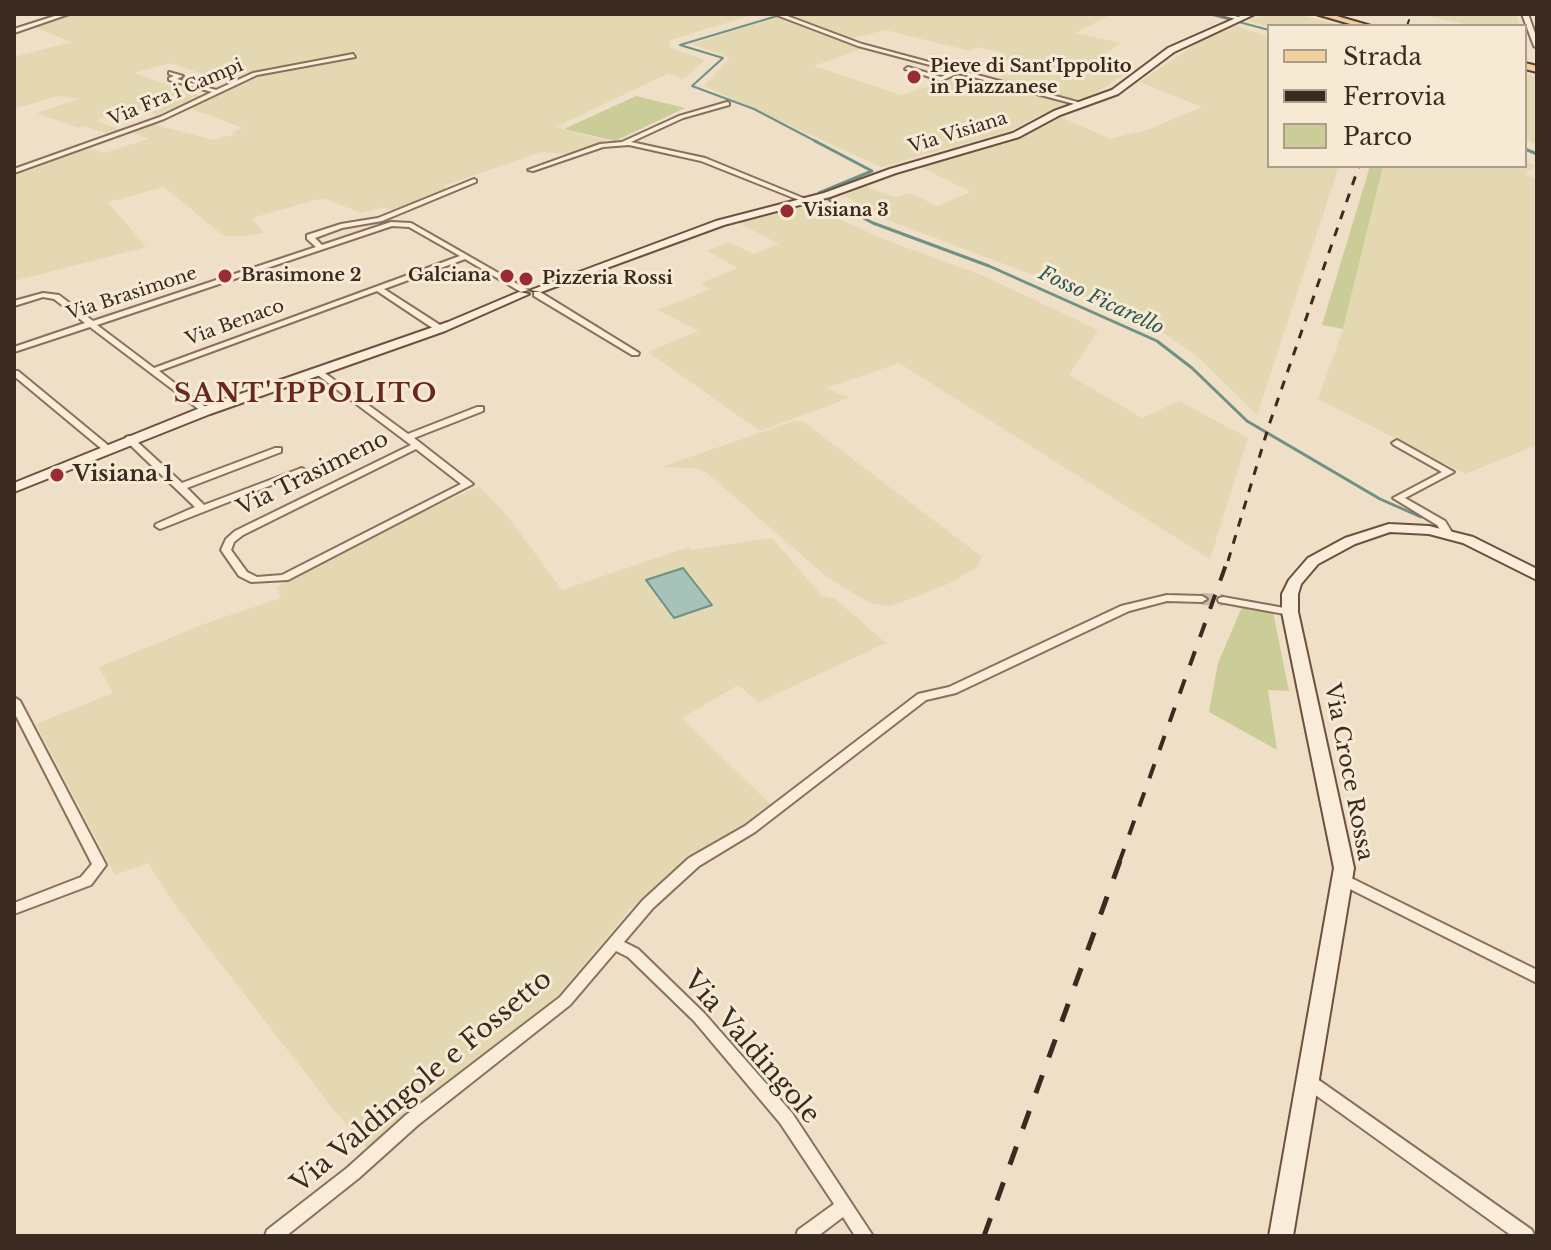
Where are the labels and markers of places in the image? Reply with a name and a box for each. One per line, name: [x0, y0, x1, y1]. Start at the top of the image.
place label: Pieve di Sant'Ippolito in Piazzanese: [930, 56, 1132, 98]
marker: Pieve di Sant'Ippolito in Piazzanese: [905, 68, 923, 86]
place label: Visiana 3: [803, 200, 889, 222]
marker: Visiana 3: [778, 202, 796, 220]
place label: Brasimone 2: [241, 265, 361, 287]
place label: Galciana: [408, 265, 491, 287]
marker: Brasimone 2: [216, 267, 234, 285]
marker: Galciana: [498, 267, 516, 285]
place label: Pizzeria Rossi: [542, 268, 673, 290]
marker: Pizzeria Rossi: [517, 270, 535, 288]
place label: Visiana 1: [73, 462, 173, 488]
marker: Visiana 1: [48, 466, 66, 484]

